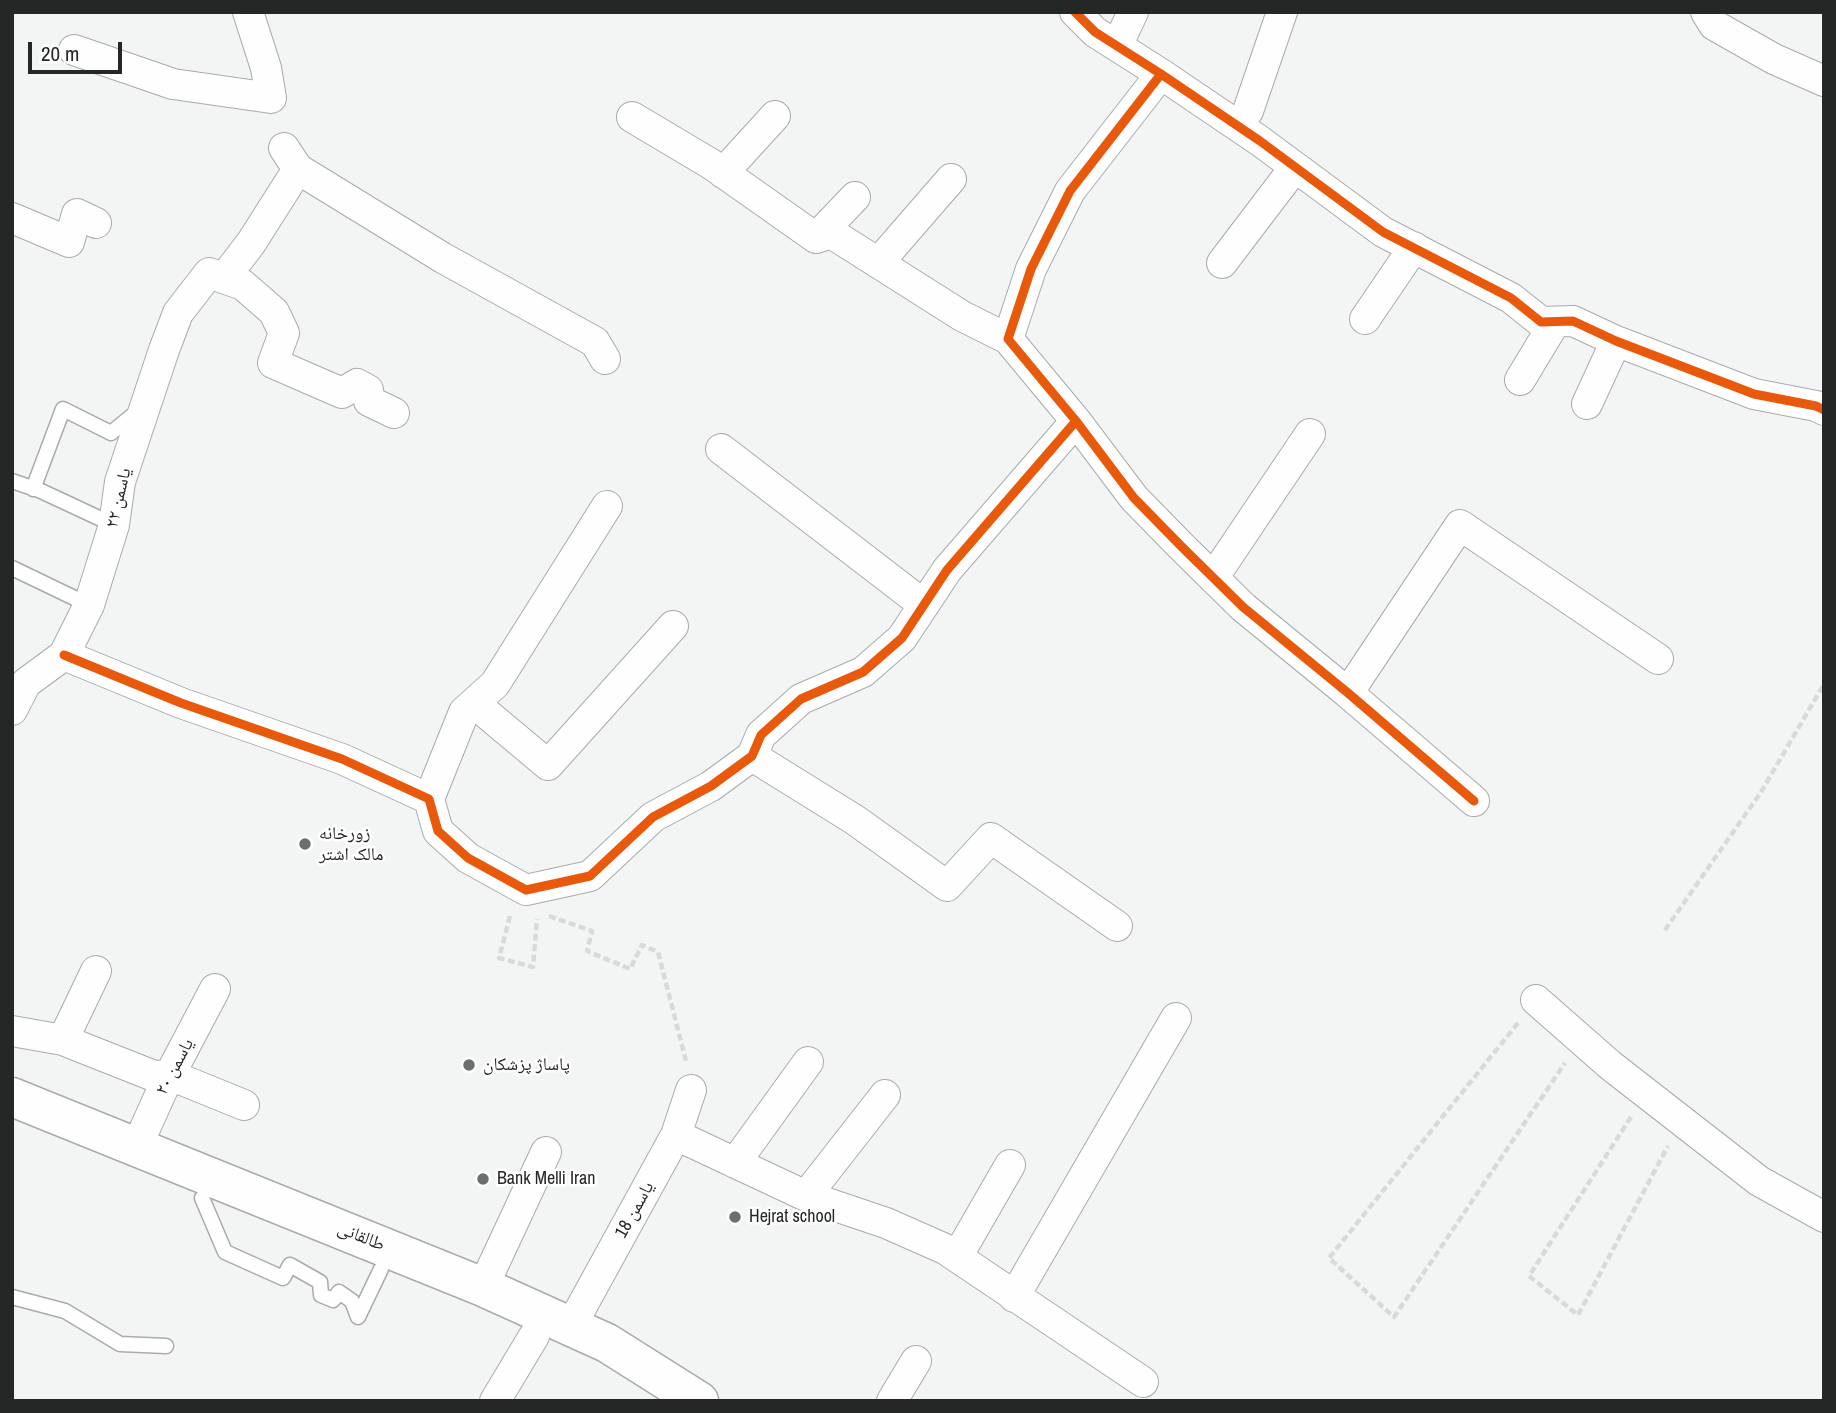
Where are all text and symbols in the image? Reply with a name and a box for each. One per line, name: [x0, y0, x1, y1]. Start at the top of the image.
scale bar: [32, 28, 126, 72]
text: 20 m: [41, 39, 79, 68]
street label: یاسمن ۲۲: [102, 466, 136, 530]
place label: زورخانه مالک اشتر: [319, 823, 384, 866]
marker: زورخانه مالک اشتر: [297, 836, 313, 852]
street label: یاسمن ۲۰: [151, 1035, 199, 1099]
place label: پاساژ پزشکان: [483, 1054, 570, 1076]
marker: پاساژ پزشکان: [461, 1057, 477, 1073]
place label: Bank Melli Iran: [497, 1168, 595, 1190]
marker: Bank Melli Iran: [475, 1171, 491, 1187]
street label: یاسمن 18: [611, 1178, 659, 1242]
place label: Hejrat school: [749, 1206, 835, 1228]
marker: Hejrat school: [727, 1209, 743, 1225]
street label: طالقانی: [334, 1218, 388, 1256]

